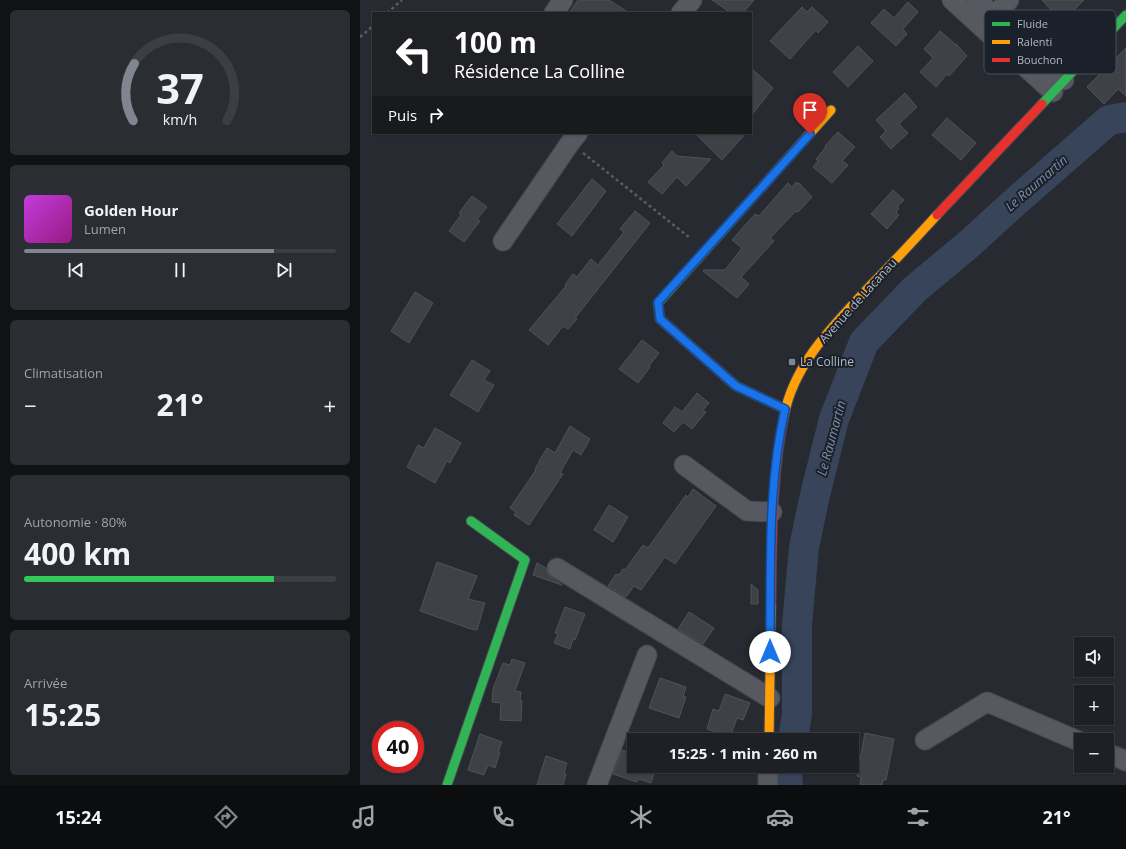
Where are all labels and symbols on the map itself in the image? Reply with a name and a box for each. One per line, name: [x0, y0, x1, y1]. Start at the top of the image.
legend: [984, 10, 1116, 74]
text: Fluide: [1017, 16, 1048, 31]
text: Ralenti: [1017, 34, 1052, 49]
text: Bouchon: [1017, 52, 1063, 67]
pin: [793, 93, 827, 134]
water label: Le Raumartin: [1001, 151, 1071, 215]
street label: Avenue de Lacanau: [815, 255, 900, 347]
place label: La Colline: [800, 353, 854, 370]
marker: La Colline: [787, 357, 797, 367]
water label: Le Raumartin: [812, 398, 850, 478]
position arrow: [749, 631, 791, 673]
speed limit sign: 40: [372, 721, 424, 773]

